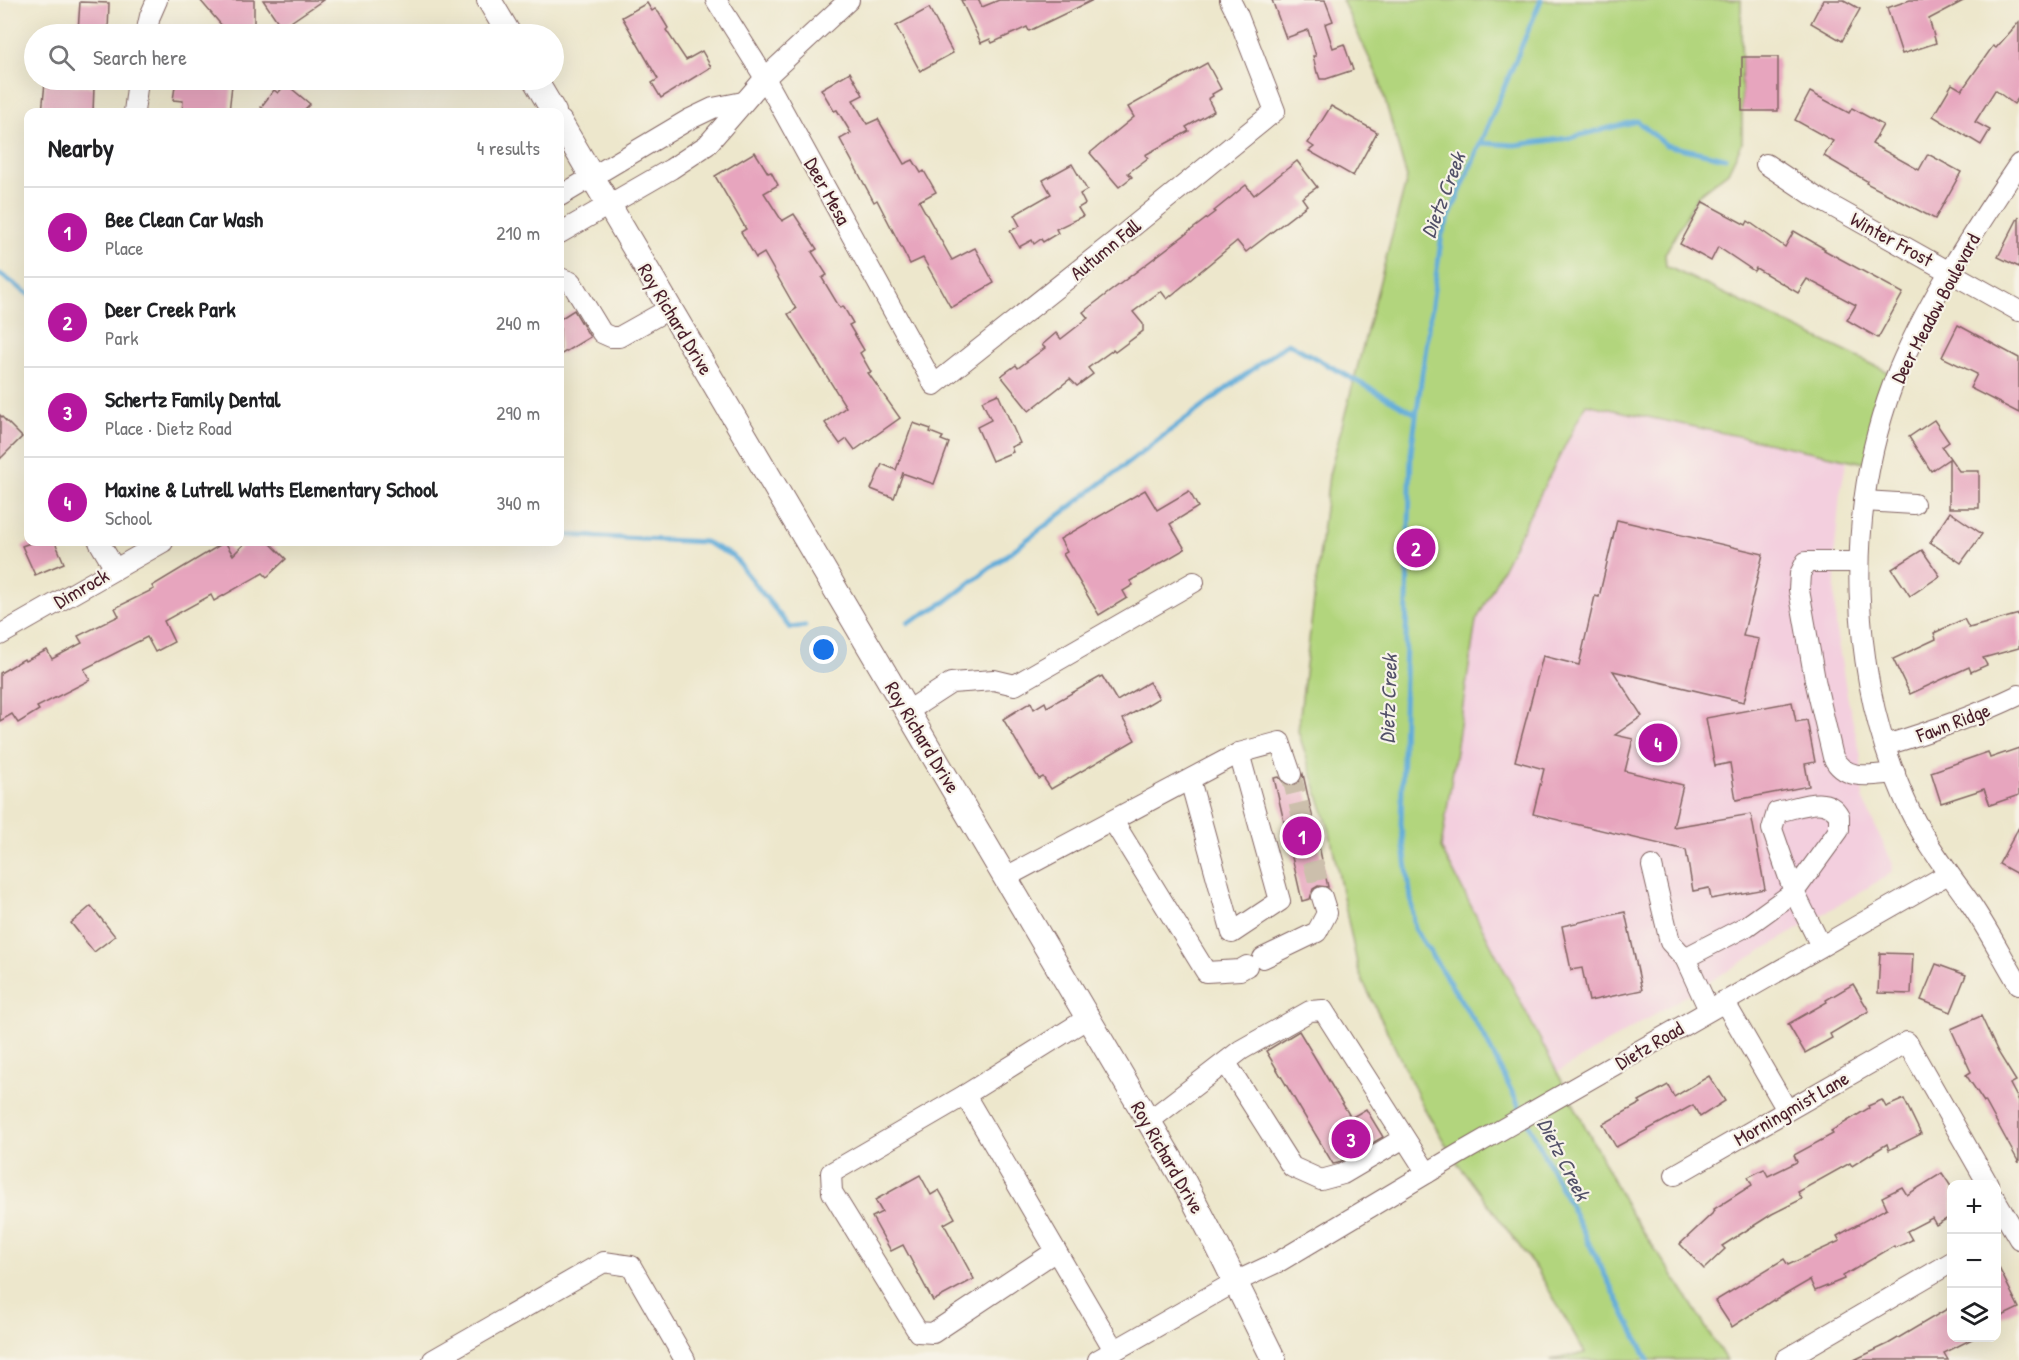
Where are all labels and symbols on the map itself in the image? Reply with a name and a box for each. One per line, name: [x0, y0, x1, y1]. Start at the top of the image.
water label: Dietz Creek: [1413, 146, 1473, 242]
street label: Deer Mesa: [798, 152, 858, 230]
street label: Winter Frost: [1846, 205, 1939, 273]
street label: Autumn Fall: [1064, 212, 1146, 286]
street label: Deer Meadow Boulevard: [1884, 228, 1986, 388]
street label: Roy Richard Drive: [632, 258, 720, 380]
pin: 2: [1396, 526, 1436, 570]
street label: Dimrock: [49, 561, 113, 615]
your location: [809, 635, 838, 664]
water label: Dietz Creek: [1372, 652, 1404, 744]
street label: Roy Richard Drive: [879, 676, 967, 798]
street label: Fawn Ridge: [1912, 696, 1994, 749]
pin: 4: [1638, 720, 1678, 766]
pin: 1: [1282, 814, 1322, 858]
street label: Dietz Road: [1610, 1015, 1688, 1075]
street label: Morningmist Lane: [1729, 1064, 1853, 1152]
street label: Roy Richard Drive: [1125, 1096, 1211, 1218]
water label: Dietz Creek: [1531, 1113, 1598, 1207]
pin: 3: [1332, 1116, 1370, 1162]

